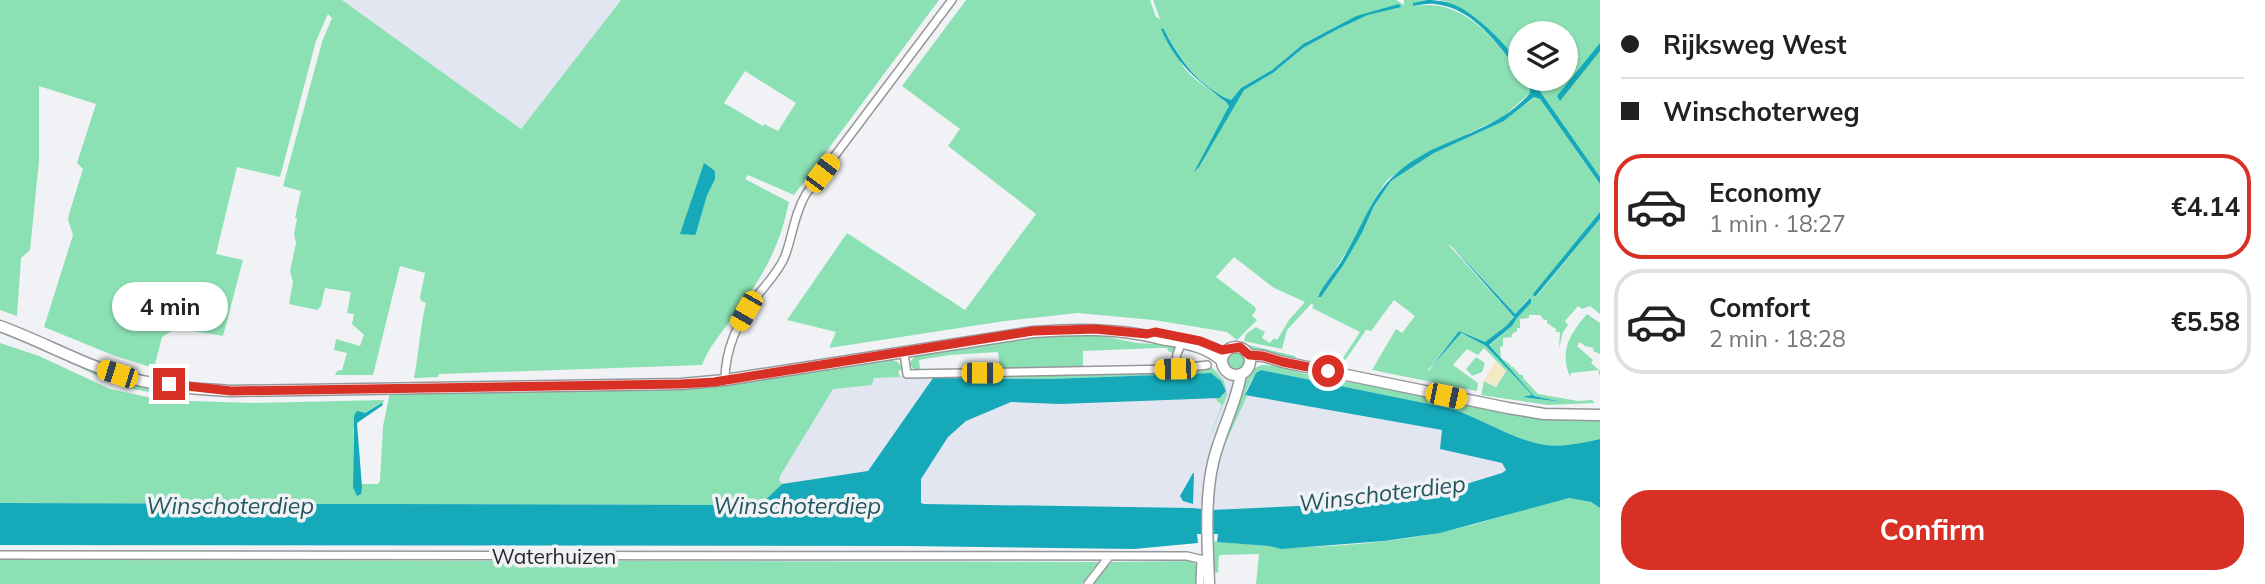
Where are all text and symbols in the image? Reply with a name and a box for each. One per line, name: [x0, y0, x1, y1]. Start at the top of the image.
map controls: [1508, 21, 1578, 91]
button: layers: [1508, 21, 1578, 91]
text: Rijksweg West: [1663, 28, 1846, 61]
text: Winschoterweg: [1663, 95, 1860, 128]
car: [801, 150, 844, 196]
icon: car: [1625, 175, 1688, 238]
text: Economy: [1709, 176, 1821, 209]
text: €4.14: [2171, 190, 2240, 223]
text: 1 min · 18:27: [1709, 209, 1846, 238]
callout: 4 min: [111, 282, 227, 332]
car: [727, 288, 766, 334]
icon: car: [1625, 290, 1688, 353]
text: Comfort: [1709, 291, 1810, 324]
text: 4 min: [140, 292, 200, 321]
text: €5.58: [2171, 305, 2240, 338]
text: 2 min · 18:28: [1709, 324, 1846, 353]
route start: [1312, 355, 1344, 387]
car: [94, 358, 141, 390]
car: [1154, 358, 1197, 380]
car: [962, 363, 1004, 384]
route end: [153, 368, 185, 400]
car: [1424, 381, 1469, 411]
water label: Winschoterdiep: [1297, 468, 1467, 518]
button: Confirm: [1621, 490, 2244, 570]
water label: Winschoterdiep: [146, 491, 314, 520]
water label: Winschoterdiep: [713, 491, 881, 520]
street label: Waterhuizen: [492, 543, 616, 569]

